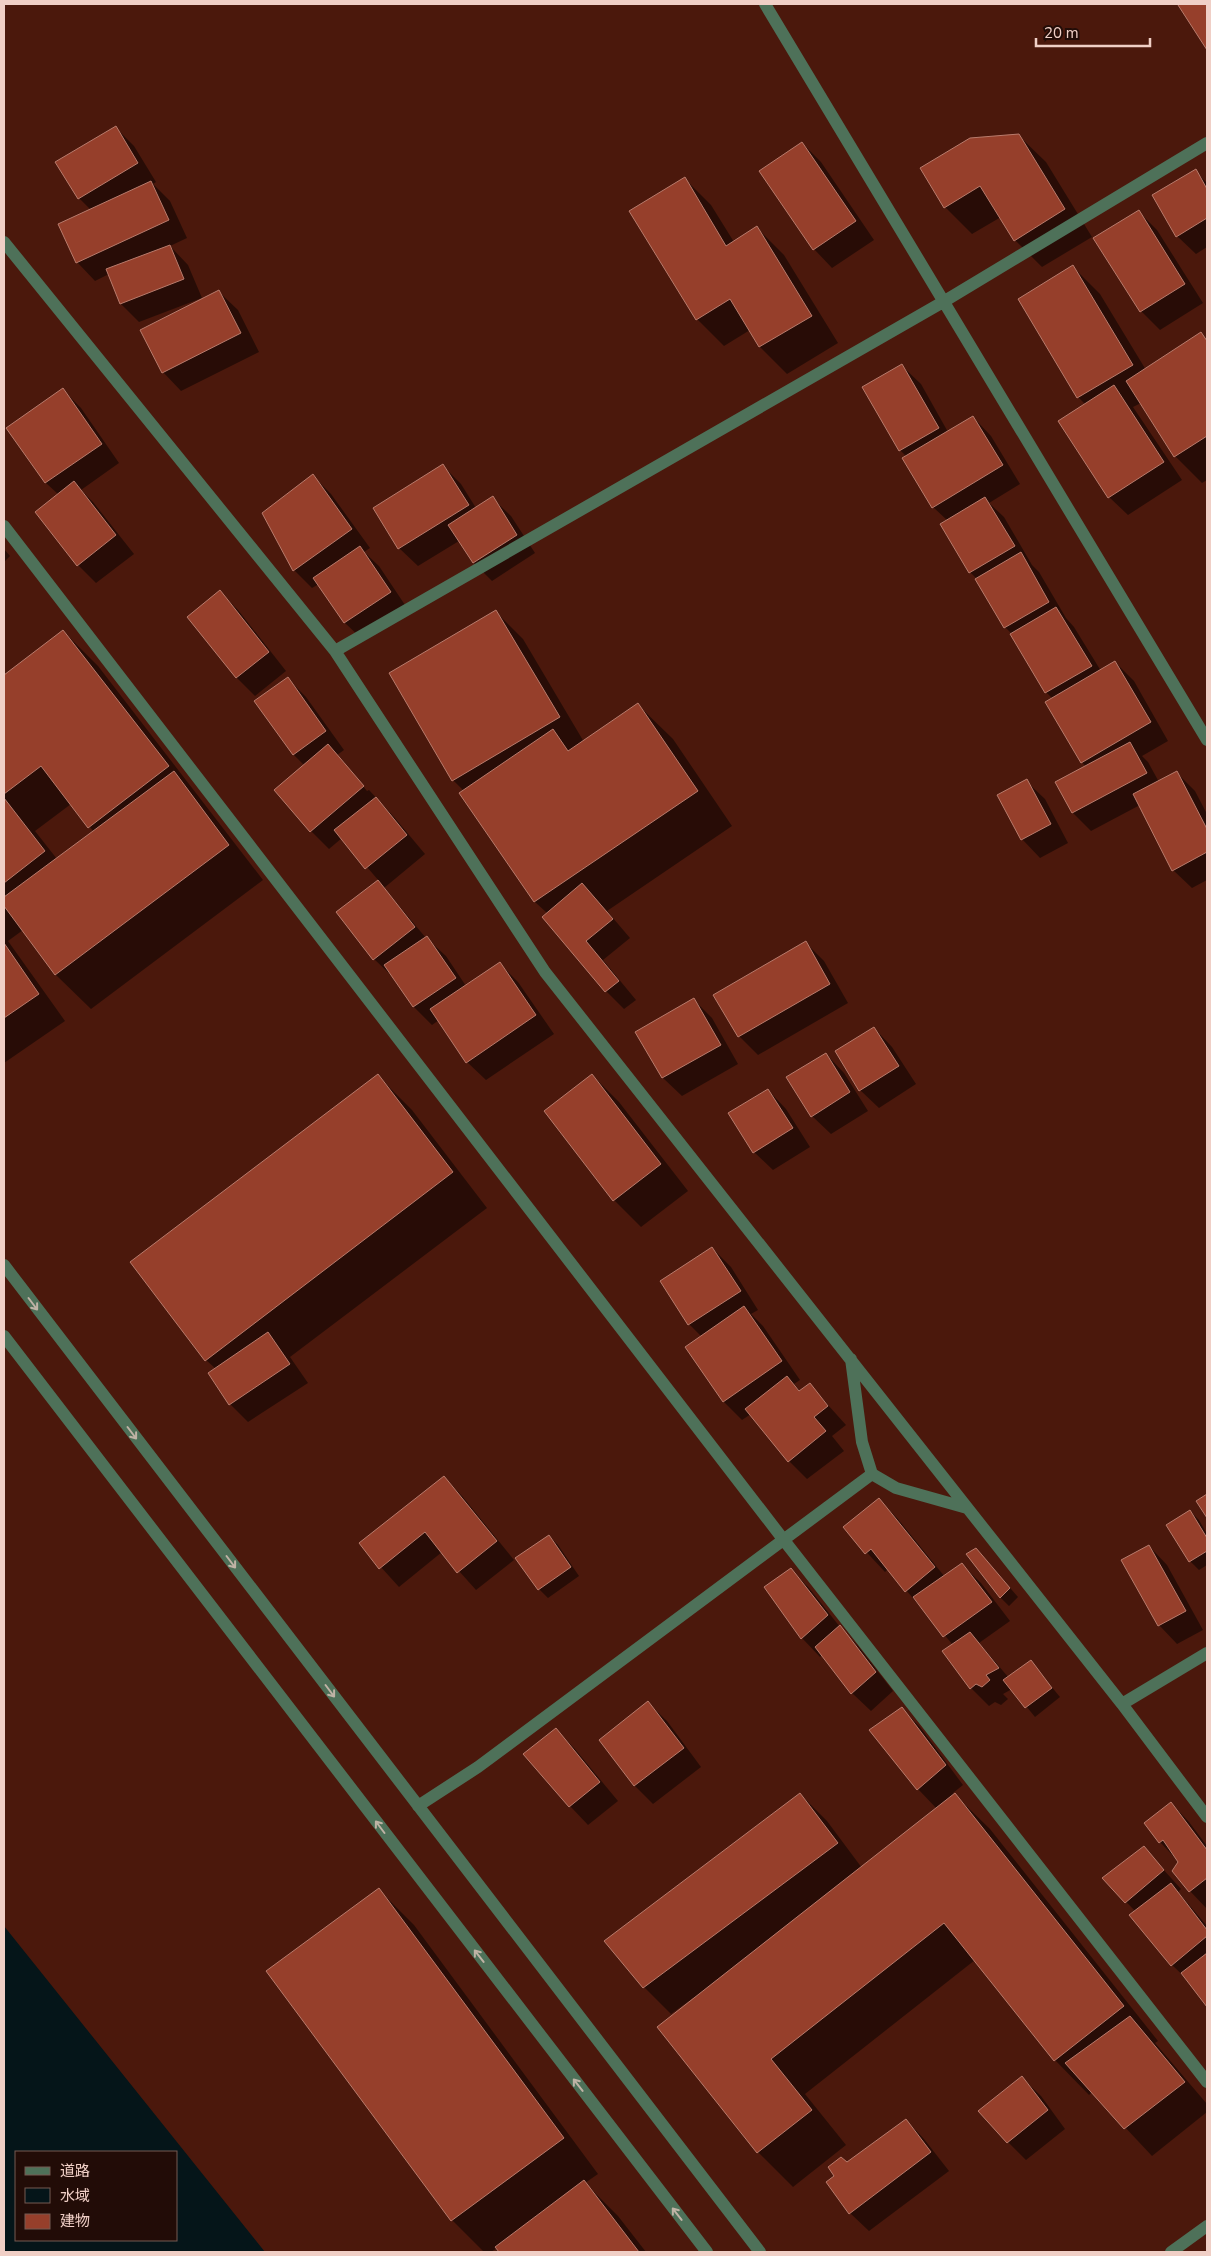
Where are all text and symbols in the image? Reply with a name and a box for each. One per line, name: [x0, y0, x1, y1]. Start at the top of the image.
scale bar: [1036, 15, 1150, 47]
text: 20 m: [1044, 23, 1079, 43]
one-way arrow: [28, 1297, 39, 1310]
one-way arrow: [127, 1426, 138, 1439]
one-way arrow: [226, 1555, 237, 1568]
one-way arrow: [325, 1684, 335, 1698]
one-way arrow: [374, 1821, 385, 1834]
one-way arrow: [473, 1950, 484, 1963]
one-way arrow: [573, 2078, 583, 2092]
legend: [15, 2151, 178, 2241]
text: 道路: [60, 2161, 90, 2181]
text: 水域: [60, 2186, 90, 2206]
one-way arrow: [672, 2207, 682, 2221]
text: 建物: [60, 2211, 90, 2231]

